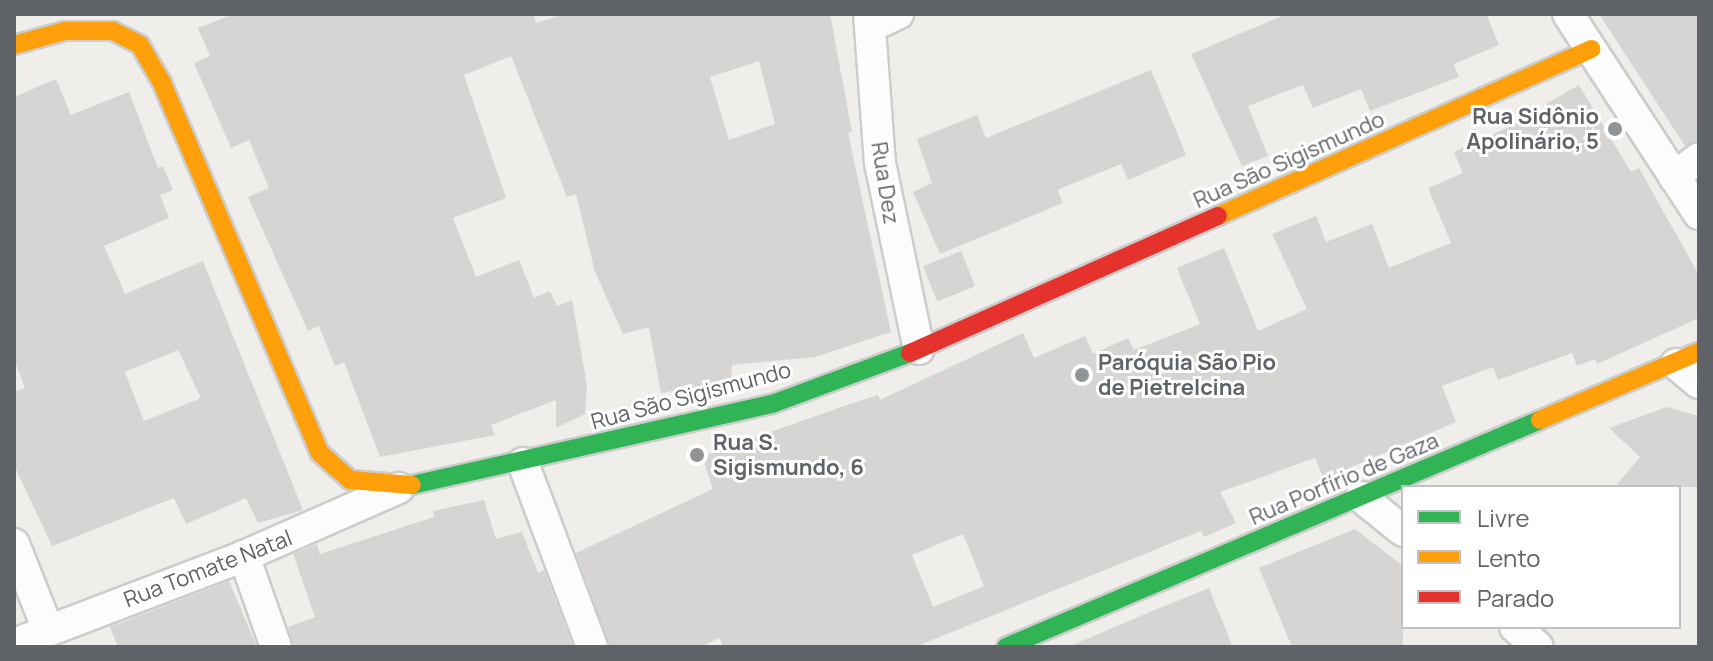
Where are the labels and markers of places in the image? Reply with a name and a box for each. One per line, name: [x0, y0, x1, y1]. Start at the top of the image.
place label: Rua Sidônio Apolinário, 5: [1466, 103, 1599, 154]
marker: Rua Sidônio Apolinário, 5: [1606, 120, 1624, 138]
place label: Paróquia São Pio de Pietrelcina: [1098, 349, 1276, 400]
marker: Paróquia São Pio de Pietrelcina: [1073, 366, 1091, 384]
place label: Rua S. Sigismundo, 6: [713, 429, 864, 480]
marker: Rua S. Sigismundo, 6: [688, 446, 706, 464]

